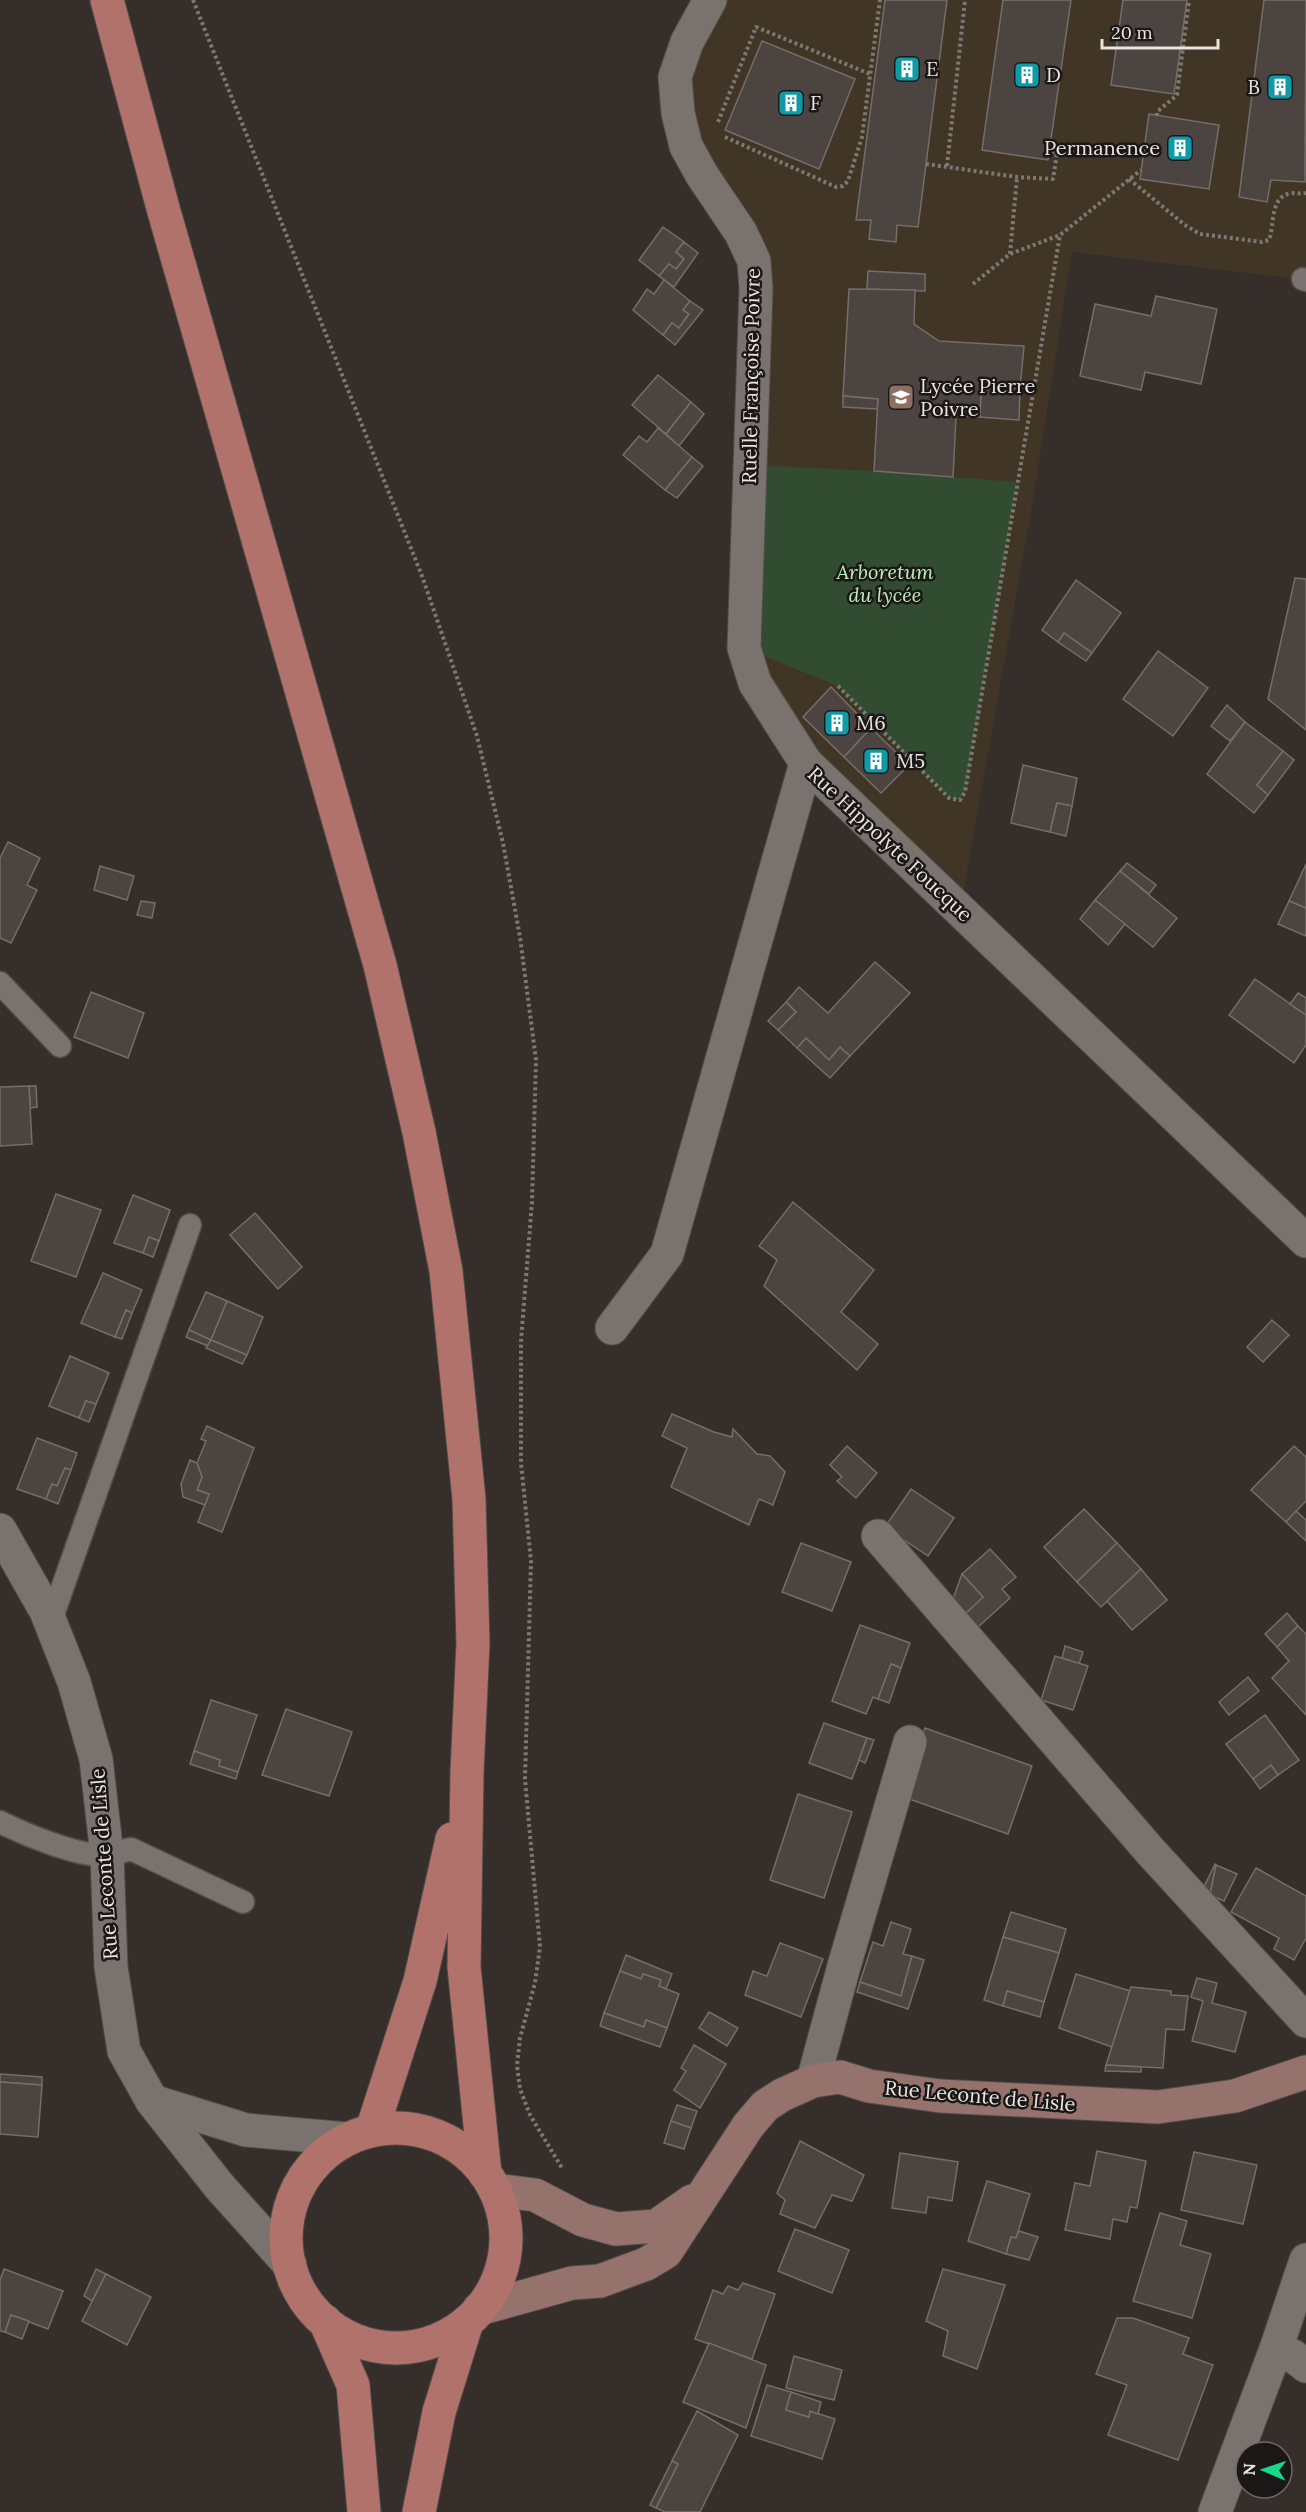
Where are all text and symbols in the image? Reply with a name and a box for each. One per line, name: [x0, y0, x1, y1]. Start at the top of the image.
scale bar: [1102, 12, 1218, 50]
text: 20 m: [1111, 21, 1153, 44]
building icon: E: [892, 54, 922, 84]
place label: E: [926, 56, 938, 81]
building icon: D: [1012, 60, 1042, 90]
place label: D: [1046, 62, 1061, 87]
building icon: B: [1265, 72, 1295, 102]
place label: B: [1248, 74, 1260, 99]
building icon: F: [776, 88, 806, 118]
place label: F: [810, 90, 821, 115]
building icon: Permanence: [1165, 133, 1195, 163]
place label: Permanence: [1044, 135, 1160, 160]
street label: Ruelle Françoise Poivre: [736, 268, 765, 484]
place label: Lycée Pierre Poivre: [920, 373, 1036, 421]
school or university icon: Lycée Pierre Poivre: [886, 382, 916, 412]
park label: Arboretum du lycée: [835, 559, 934, 607]
building icon: M6: [822, 708, 852, 738]
place label: M6: [856, 710, 886, 735]
building icon: M5: [861, 746, 891, 776]
place label: M5: [896, 748, 925, 773]
street label: Rue Hippolyte Foucque: [803, 761, 978, 927]
street label: Rue Leconte de Lisle: [84, 1767, 123, 1961]
street label: Rue Leconte de Lisle: [883, 2075, 1077, 2116]
north arrow: [1234, 2440, 1294, 2500]
text: N: [1239, 2463, 1259, 2476]

